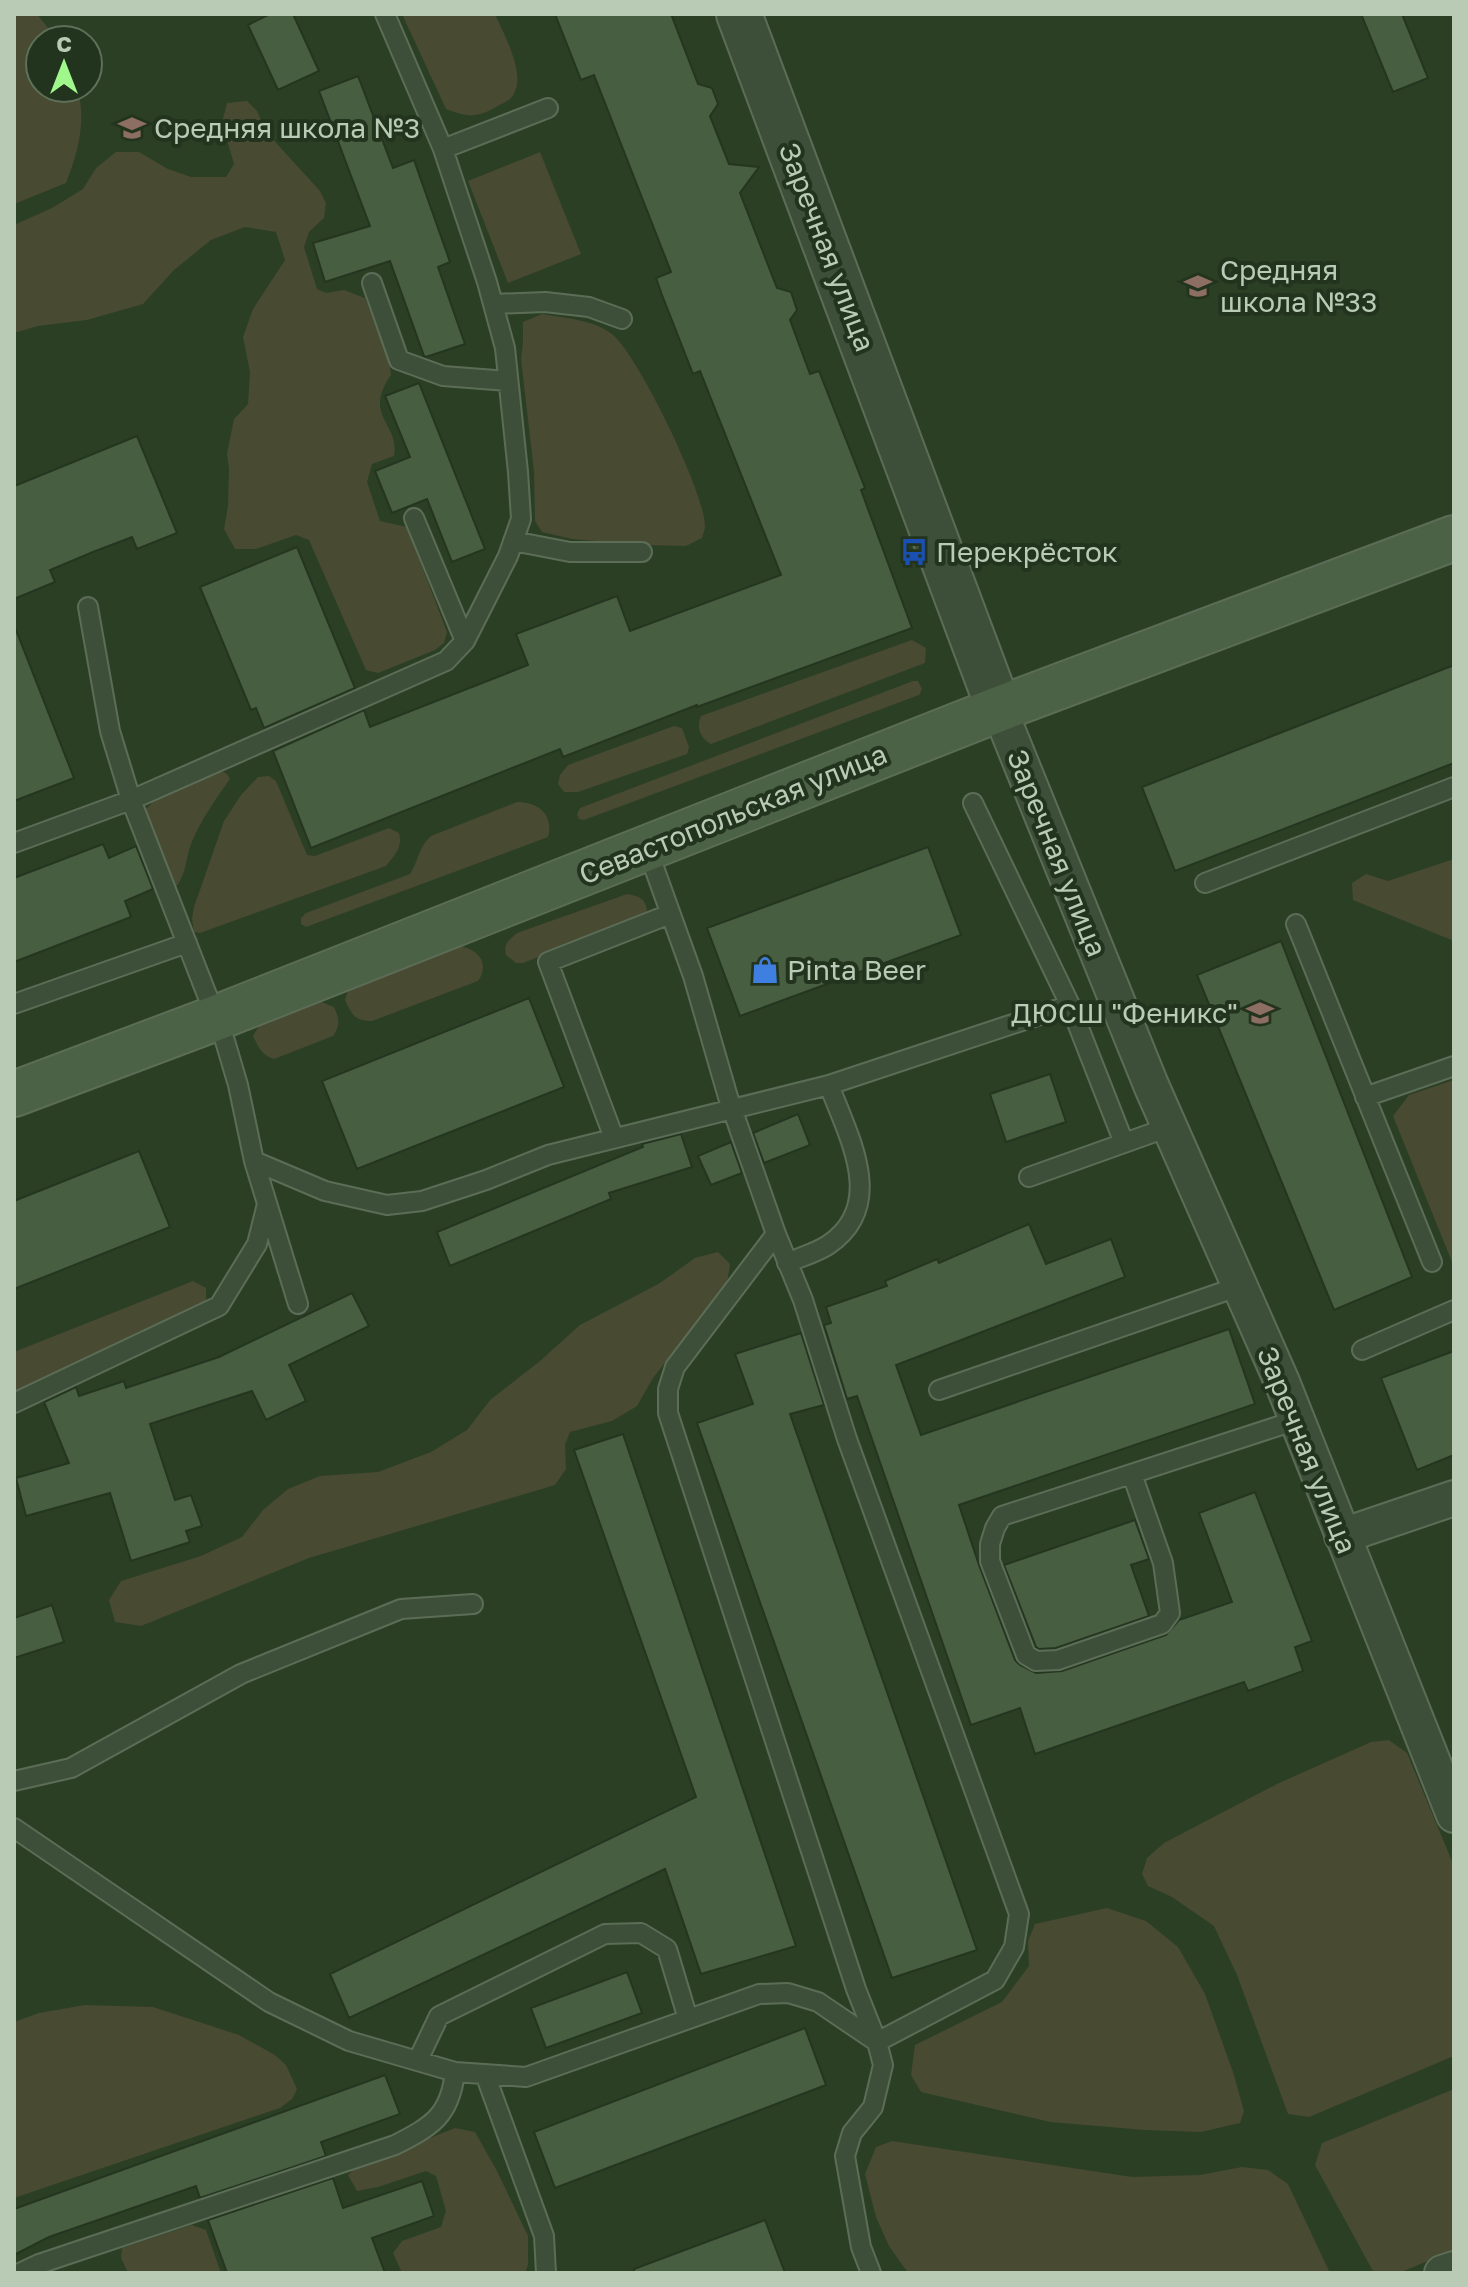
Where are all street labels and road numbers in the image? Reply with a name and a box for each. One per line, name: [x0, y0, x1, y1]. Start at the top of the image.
street label: Заречная улица: [773, 138, 882, 356]
street label: Севастопольская улица: [574, 737, 892, 890]
street label: Заречная улица: [1001, 744, 1114, 961]
street label: Заречная улица: [1251, 1341, 1364, 1558]

